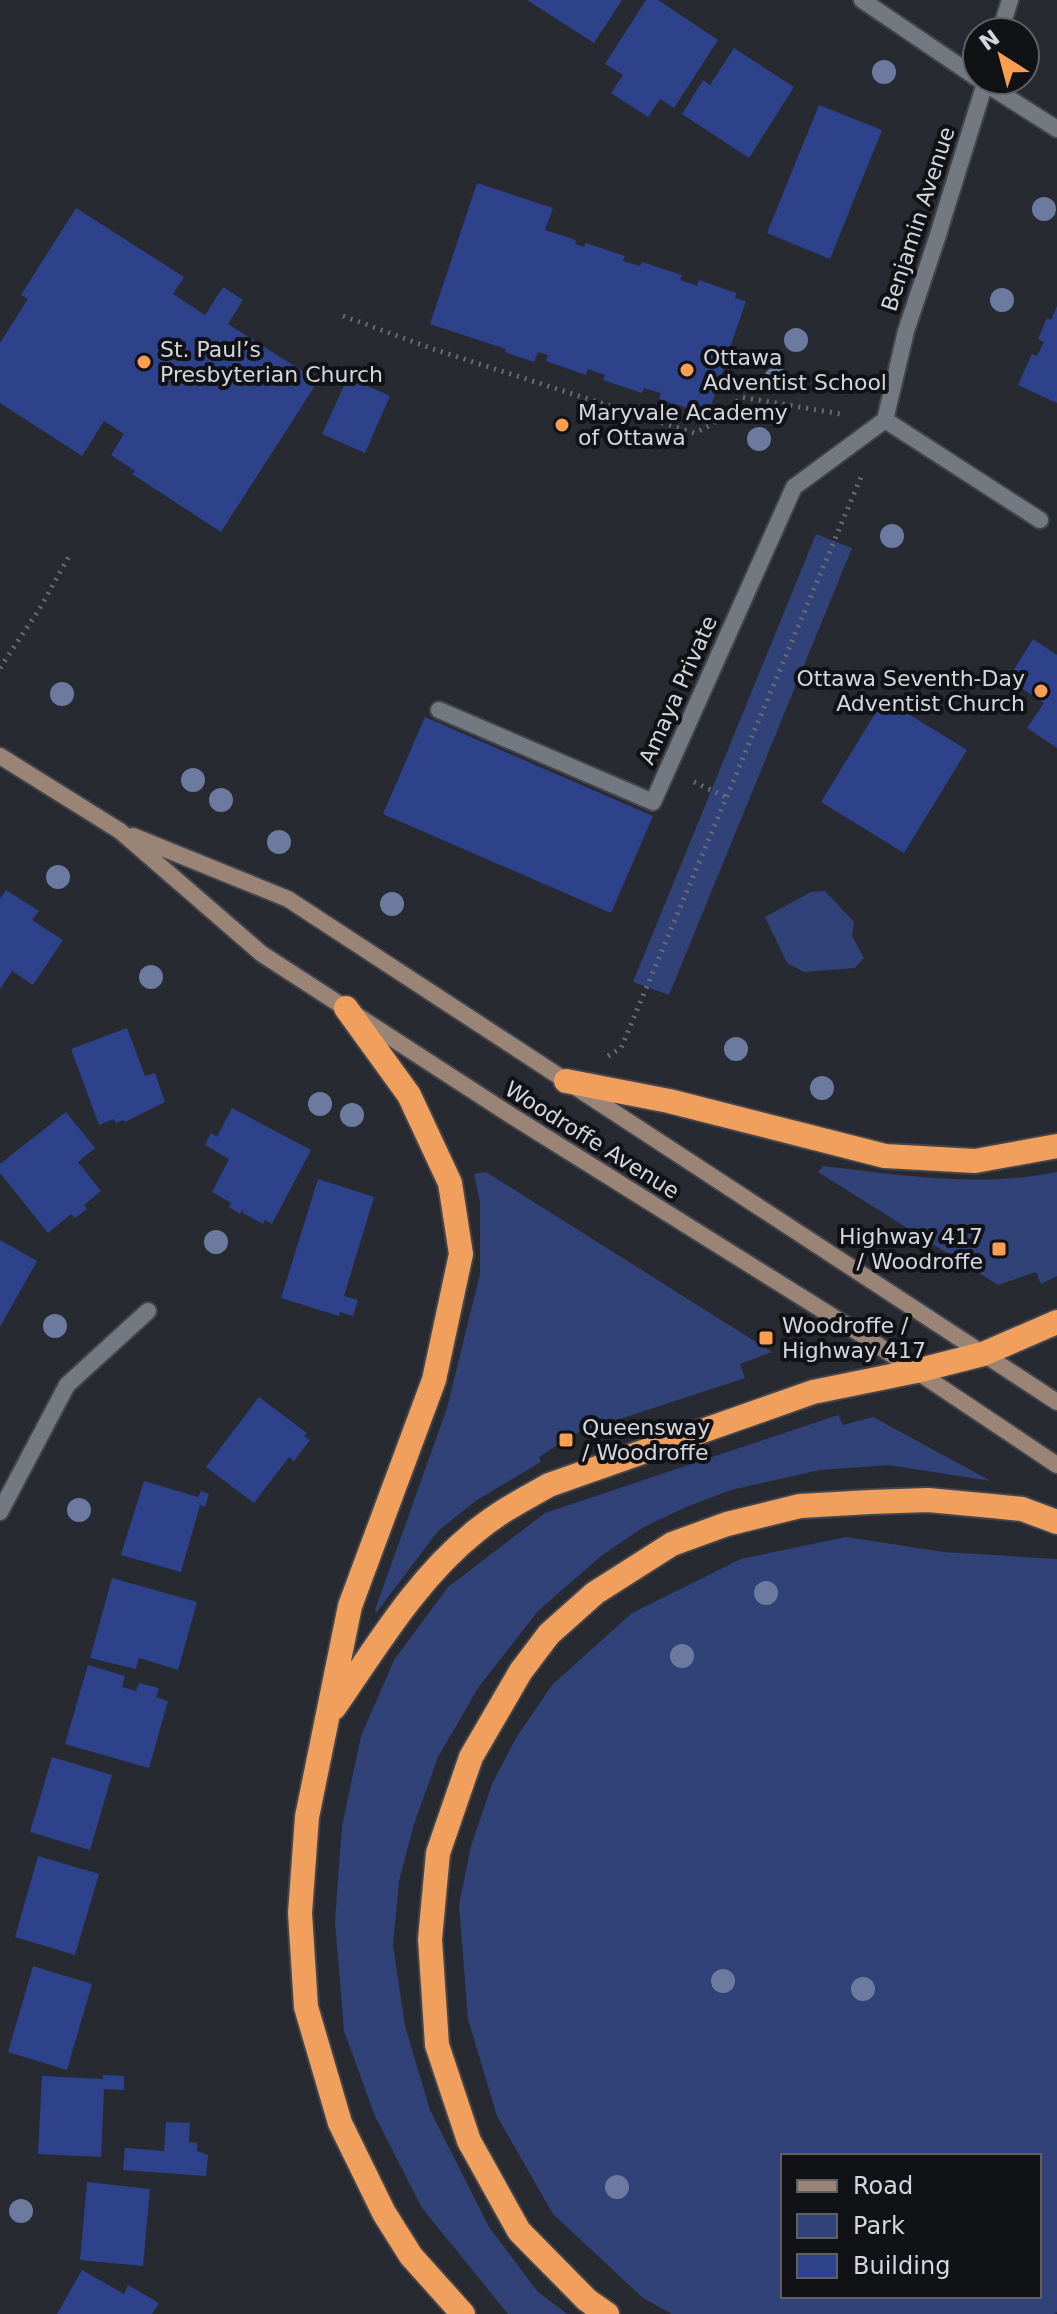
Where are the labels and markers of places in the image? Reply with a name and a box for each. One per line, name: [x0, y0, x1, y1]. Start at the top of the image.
place label: St. Paul’s Presbyterian Church: [160, 337, 383, 387]
place label: Ottawa Adventist School: [703, 345, 887, 395]
marker: St. Paul’s Presbyterian Church: [135, 353, 153, 371]
marker: Ottawa Adventist School: [678, 361, 696, 379]
place label: Maryvale Academy of Ottawa: [578, 400, 788, 450]
marker: Maryvale Academy of Ottawa: [553, 416, 571, 434]
place label: Ottawa Seventh-Day Adventist Church: [797, 666, 1025, 716]
marker: Ottawa Seventh-Day Adventist Church: [1032, 682, 1050, 700]
place label: Highway 417 / Woodroffe: [839, 1224, 983, 1274]
marker: Highway 417 / Woodroffe: [990, 1240, 1008, 1258]
place label: Woodroffe / Highway 417: [782, 1313, 926, 1363]
marker: Woodroffe / Highway 417: [757, 1329, 775, 1347]
place label: Queensway / Woodroffe: [582, 1415, 710, 1465]
marker: Queensway / Woodroffe: [557, 1431, 575, 1449]

